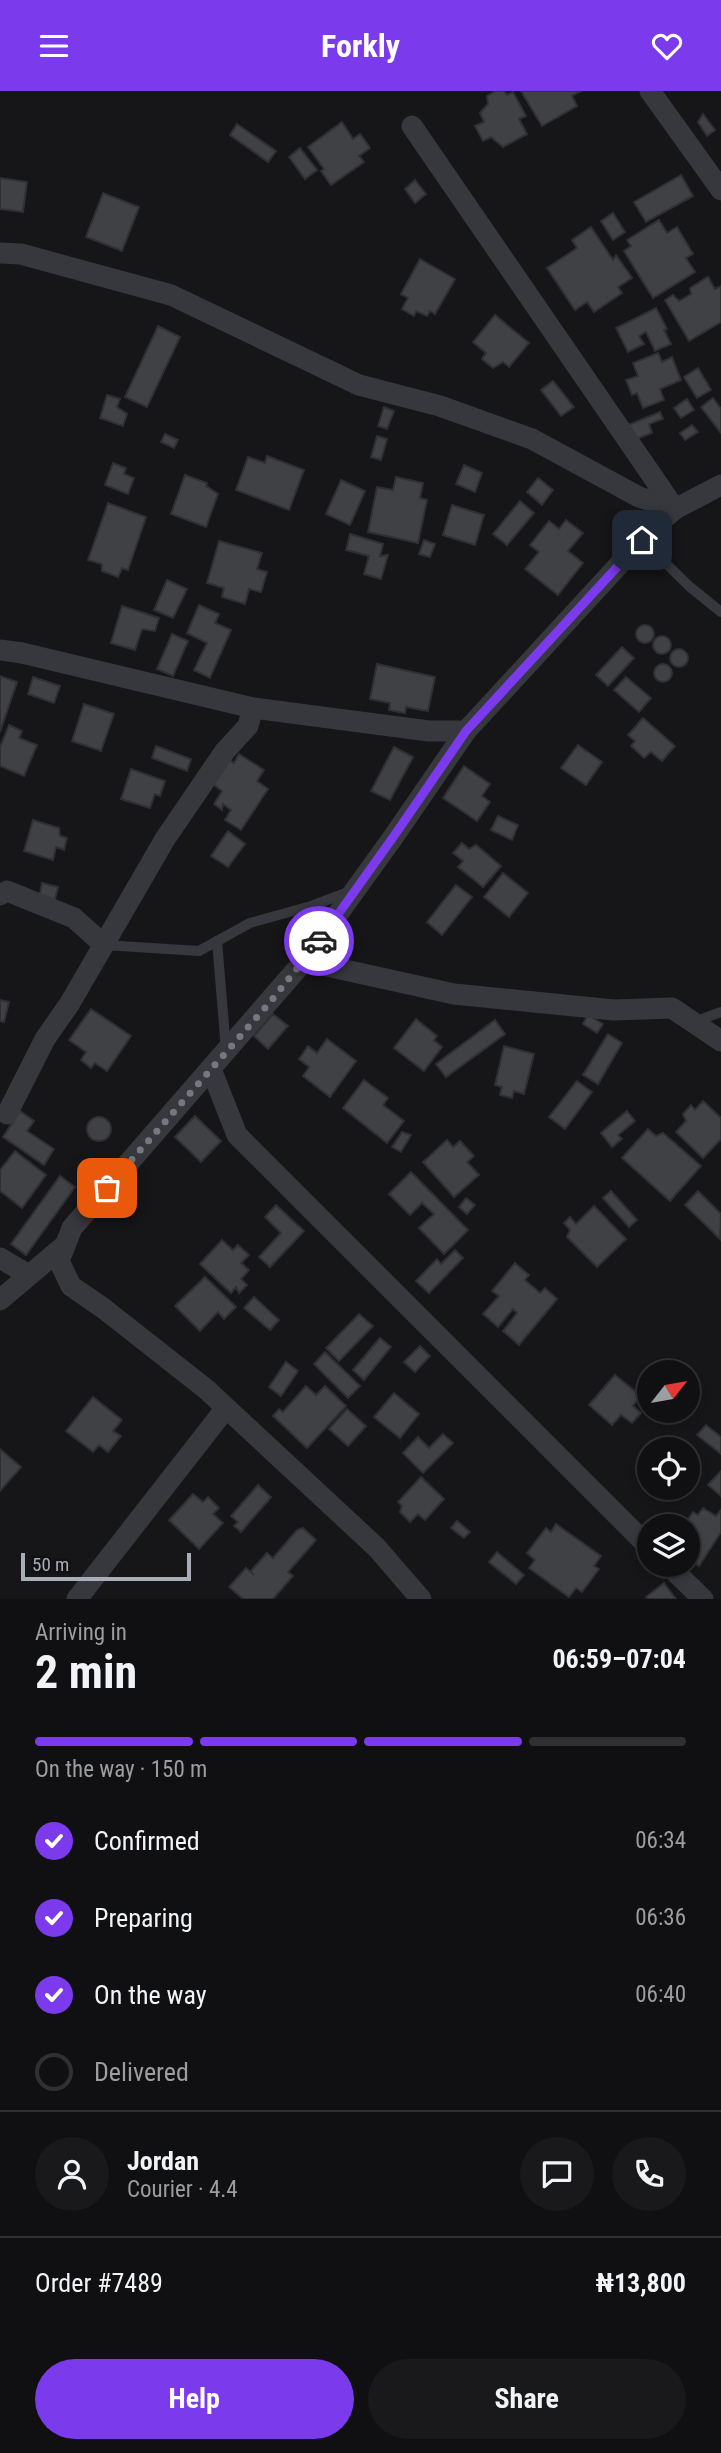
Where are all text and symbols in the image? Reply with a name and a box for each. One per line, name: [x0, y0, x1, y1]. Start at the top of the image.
icon: menu: [35, 27, 73, 65]
text: Forkly: [321, 27, 400, 65]
icon: heart: [648, 27, 686, 65]
pin: [612, 510, 672, 570]
icon: home: [623, 521, 661, 559]
courier: [284, 906, 354, 976]
icon: car: [300, 922, 338, 960]
pin: [77, 1158, 137, 1218]
icon: bag: [88, 1169, 126, 1207]
north arrow: [637, 1360, 700, 1423]
map controls: [637, 1360, 700, 1577]
button: locate: [637, 1437, 700, 1500]
button: layers: [637, 1514, 700, 1577]
scale bar: [21, 1550, 191, 1582]
text: 50 m: [32, 1553, 69, 1576]
text: Arriving in: [35, 1619, 127, 1646]
text: 06:59–07:04: [552, 1644, 686, 1674]
text: 2 min: [35, 1645, 137, 1699]
text: On the way · 150 m: [35, 1756, 207, 1783]
icon: check: [35, 1822, 73, 1860]
text: Confirmed: [94, 1826, 200, 1856]
text: 06:34: [635, 1827, 686, 1854]
icon: check: [35, 1899, 73, 1937]
text: Preparing: [94, 1903, 193, 1933]
text: 06:36: [635, 1904, 686, 1931]
icon: check: [35, 1976, 73, 2014]
text: On the way: [94, 1980, 207, 2010]
text: 06:40: [635, 1981, 686, 2008]
text: Delivered: [94, 2057, 189, 2087]
button: person: [35, 2137, 109, 2211]
button: chat: [520, 2137, 594, 2211]
button: phone: [612, 2137, 686, 2211]
text: Jordan: [127, 2146, 199, 2176]
text: Courier · 4.4: [127, 2176, 238, 2203]
text: Order #7489: [35, 2268, 163, 2298]
text: ₦13,800: [595, 2268, 686, 2298]
button: Help: [35, 2359, 354, 2439]
button: Share: [368, 2359, 686, 2439]

